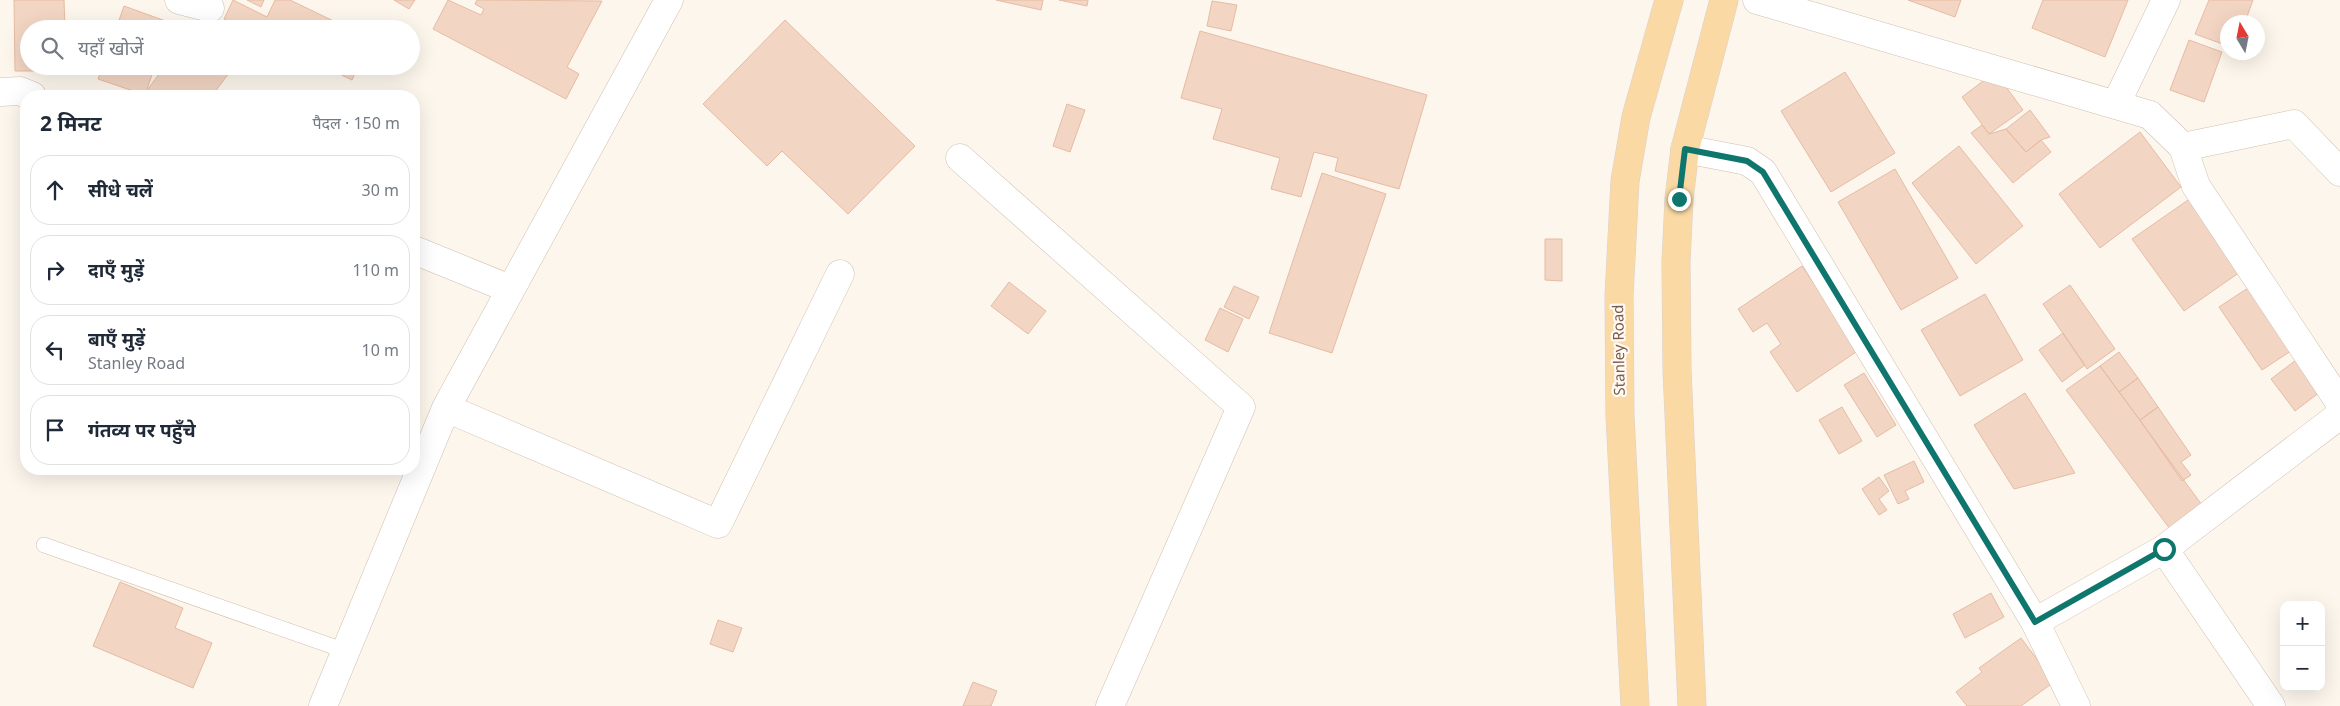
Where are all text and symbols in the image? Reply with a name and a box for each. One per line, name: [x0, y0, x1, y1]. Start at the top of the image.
north arrow: [2220, 15, 2265, 60]
search box: [20, 20, 420, 75]
icon: search: [38, 34, 66, 62]
text: यहाँ खोजें: [78, 35, 144, 61]
text: 2 मिनट: [40, 109, 102, 137]
text: पैदल · 150 m: [312, 112, 400, 134]
icon: ahead: [41, 176, 69, 204]
text: सीधे चलें: [88, 177, 153, 203]
text: 30 m: [362, 179, 399, 201]
route end: [1668, 188, 1691, 211]
icon: right: [41, 256, 69, 284]
text: दाएँ मुड़ें: [88, 257, 144, 283]
text: 110 m: [352, 259, 399, 281]
street label: Stanley Road: [1607, 304, 1629, 396]
text: बाएँ मुड़ें: [88, 326, 145, 352]
icon: left: [41, 336, 69, 364]
text: 10 m: [362, 339, 399, 361]
text: Stanley Road: [88, 352, 185, 374]
icon: arrive: [41, 416, 69, 444]
text: गंतव्य पर पहुँचे: [88, 417, 196, 443]
route start: [2153, 538, 2176, 561]
map controls: [2280, 601, 2325, 691]
button: +: [2280, 601, 2325, 646]
button: −: [2280, 646, 2325, 691]

